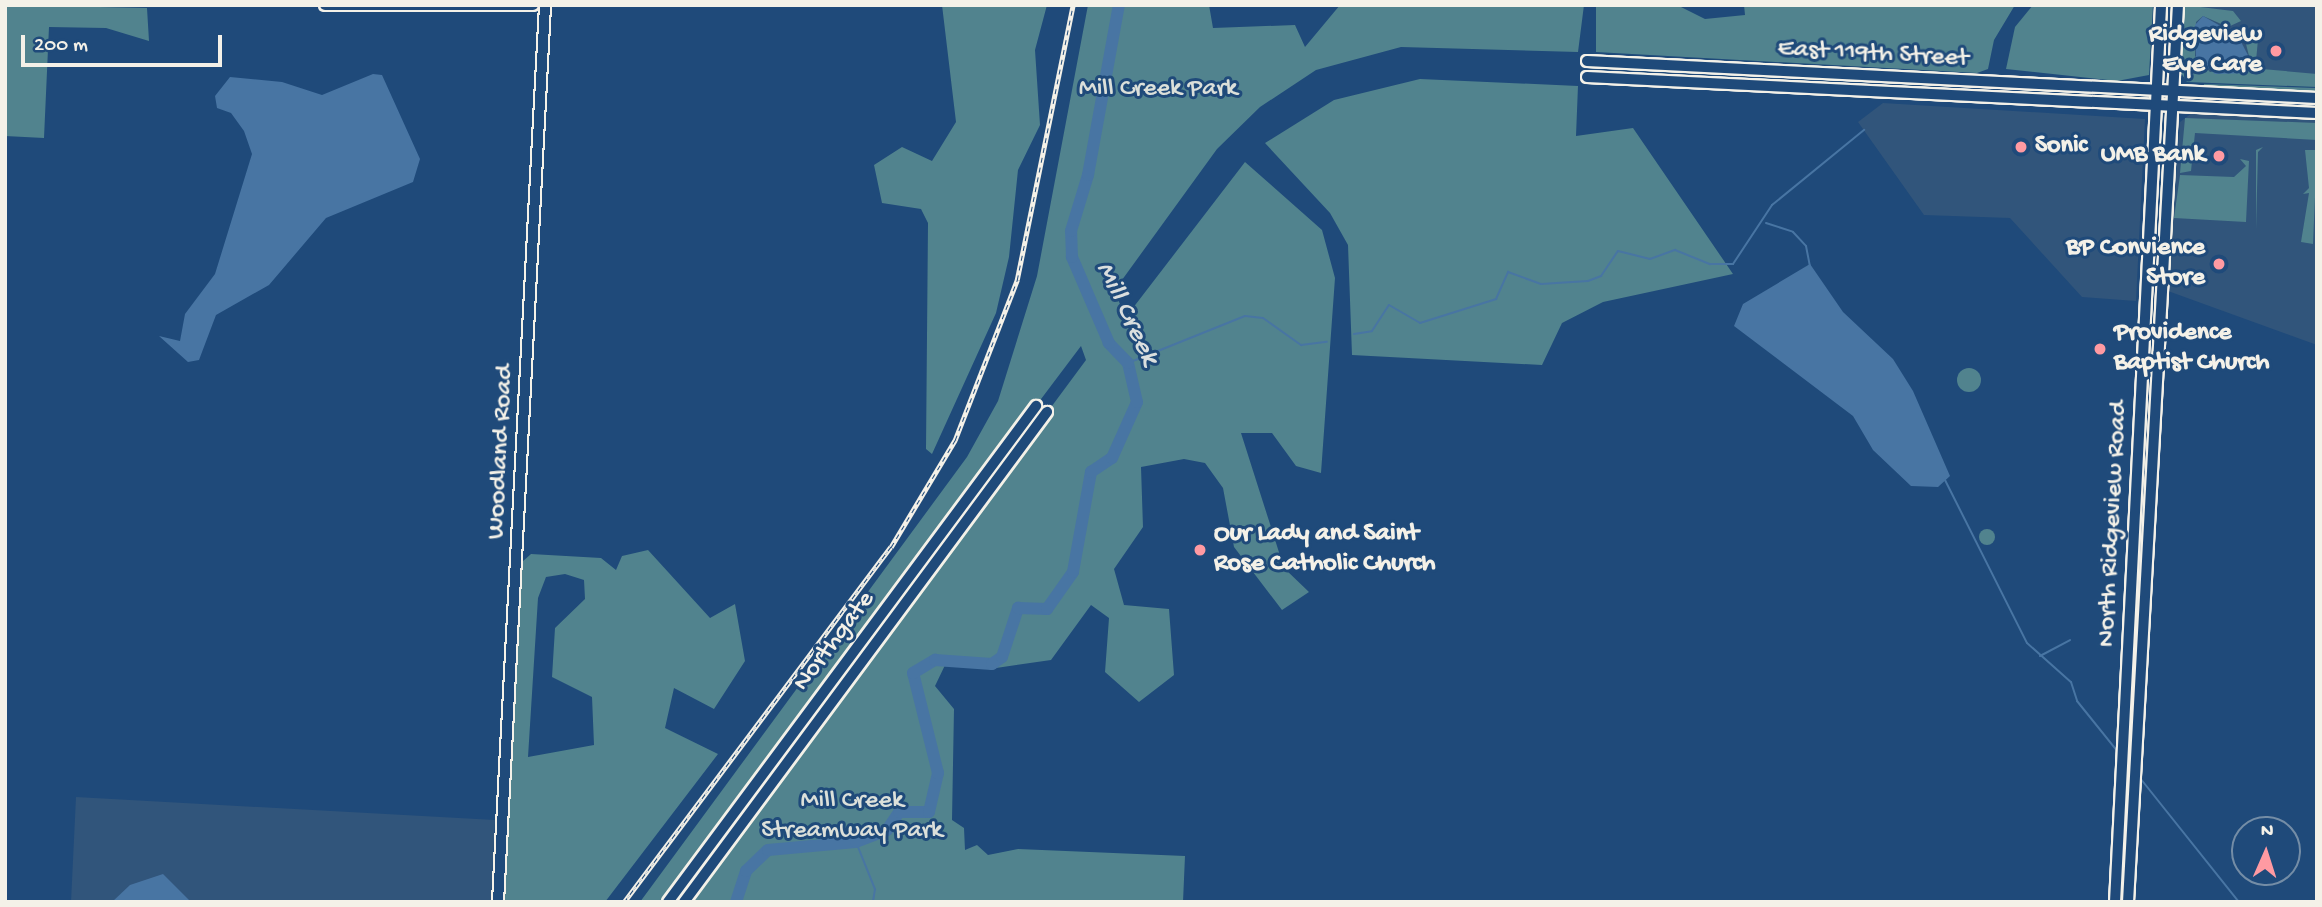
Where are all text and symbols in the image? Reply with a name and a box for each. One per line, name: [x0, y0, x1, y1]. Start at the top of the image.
place label: Ridgeview Eye Care: [2149, 20, 2262, 82]
scale bar: [24, 21, 226, 65]
text: 200 m: [34, 34, 88, 59]
street label: East 119th Street: [1777, 34, 1969, 76]
marker: Ridgeview Eye Care: [2268, 43, 2284, 59]
park label: Mill Creek Park: [1079, 74, 1237, 106]
place label: Sonic: [2035, 131, 2087, 163]
marker: Sonic: [2013, 139, 2029, 155]
place label: UMB Bank: [2101, 140, 2205, 172]
marker: UMB Bank: [2211, 148, 2227, 164]
place label: BP Convience Store: [2066, 233, 2205, 294]
marker: BP Convience Store: [2211, 256, 2227, 272]
water label: Mill Creek: [1087, 257, 1165, 371]
place label: Providence Baptist Church: [2114, 318, 2269, 380]
marker: Providence Baptist Church: [2092, 341, 2108, 357]
street label: Woodland Road: [482, 364, 522, 540]
street label: North Ridgeview Road: [2092, 400, 2136, 648]
place label: Our Lady and Saint Rose Catholic Church: [1214, 519, 1435, 580]
marker: Our Lady and Saint Rose Catholic Church: [1192, 542, 1208, 558]
street label: Northgate: [787, 586, 883, 698]
park label: Mill Creek Streamway Park: [761, 786, 943, 848]
north arrow: [2231, 816, 2301, 886]
text: N: [2260, 820, 2274, 843]

